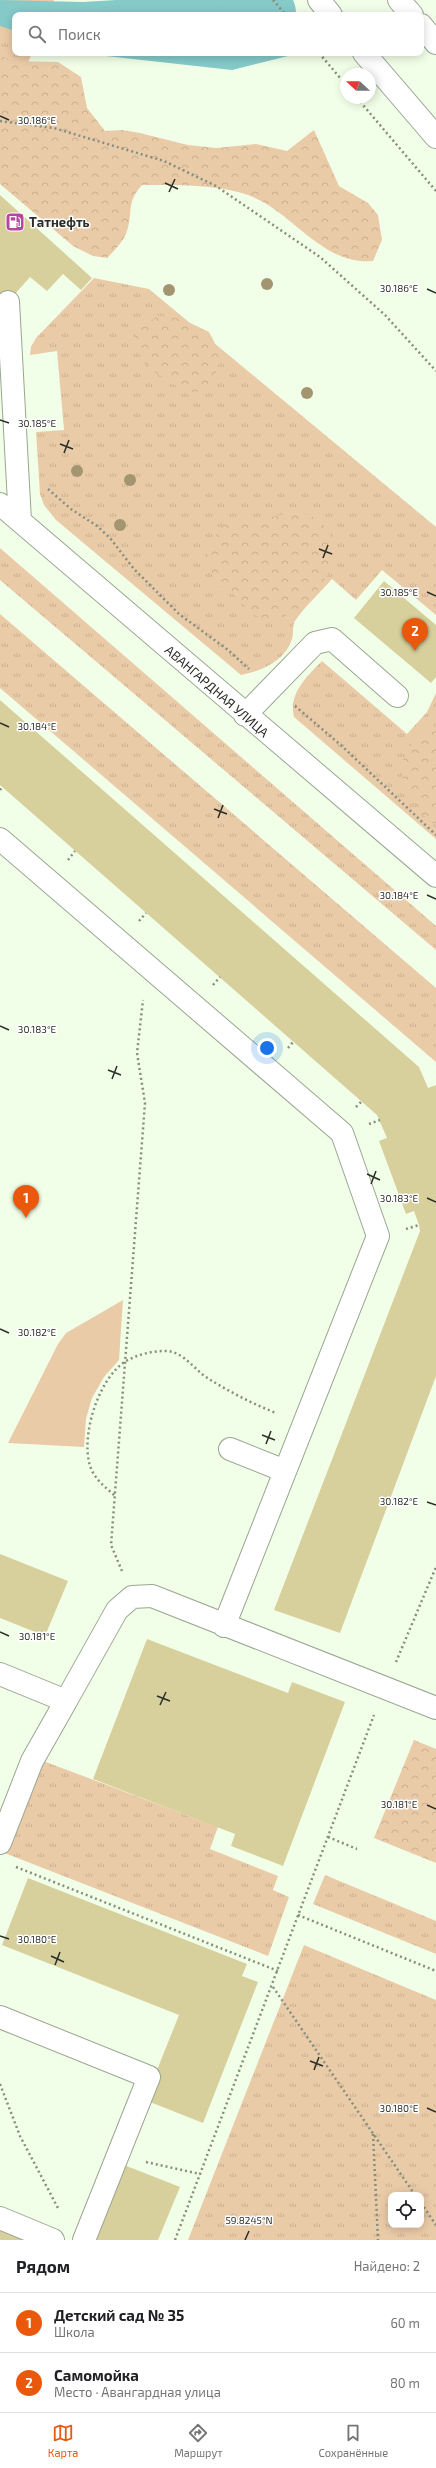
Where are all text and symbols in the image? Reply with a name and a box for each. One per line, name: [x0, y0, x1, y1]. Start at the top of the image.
search box: [12, 12, 424, 56]
icon: search: [26, 23, 48, 45]
text: Поиск: [58, 25, 101, 43]
north arrow: [340, 68, 376, 104]
text: 30.186°E: [18, 114, 57, 126]
fuel station icon: Татнефть: [4, 211, 26, 233]
place label: Татнефть: [29, 214, 90, 230]
text: 30.186°E: [380, 282, 419, 294]
text: 30.185°E: [18, 417, 56, 429]
text: 30.185°E: [380, 586, 418, 598]
pin: 2: [402, 618, 428, 651]
street label: АВАНГАРДНАЯ УЛИЦА: [162, 642, 272, 740]
text: 30.184°E: [18, 720, 57, 732]
text: 30.184°E: [380, 889, 419, 901]
text: 30.183°E: [18, 1023, 57, 1035]
your location: [257, 1038, 277, 1058]
pin: 1: [13, 1185, 39, 1218]
text: 30.183°E: [380, 1192, 419, 1204]
text: 30.182°E: [18, 1326, 57, 1338]
text: 30.182°E: [380, 1495, 419, 1507]
text: 30.181°E: [19, 1630, 56, 1642]
text: 30.181°E: [381, 1798, 418, 1810]
text: 30.180°E: [18, 1933, 57, 1945]
text: 30.180°E: [380, 2102, 419, 2114]
map controls: [388, 2192, 424, 2228]
button: locate: [388, 2192, 424, 2228]
text: 59.8245°N: [225, 2214, 273, 2226]
text: Рядом: [16, 2256, 70, 2276]
text: Найдено: 2: [354, 2258, 420, 2274]
text: Детский сад № 35: [54, 2306, 184, 2324]
text: 1: [26, 2315, 32, 2331]
text: 60 m: [390, 2315, 420, 2331]
text: Школа: [54, 2324, 95, 2340]
text: Самомойка: [54, 2366, 139, 2384]
text: 2: [25, 2375, 33, 2391]
text: 80 m: [390, 2375, 420, 2391]
text: Место · Авангардная улица: [54, 2384, 221, 2400]
tab: Карта: [48, 2422, 78, 2459]
tab: Маршрут: [174, 2422, 223, 2459]
tab: Сохранённые: [318, 2422, 388, 2459]

